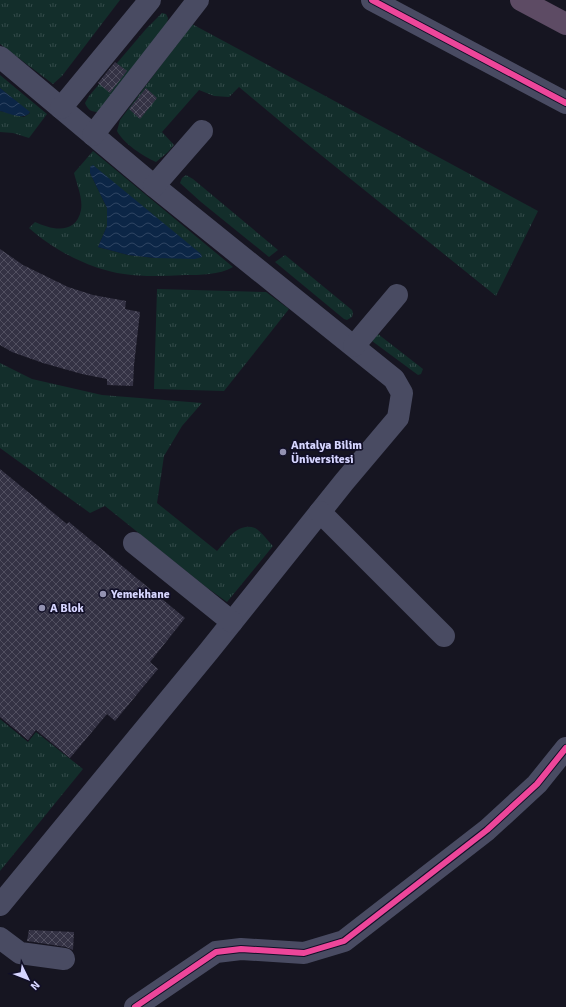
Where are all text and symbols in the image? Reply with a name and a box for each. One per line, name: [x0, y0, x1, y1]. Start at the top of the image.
place label: Antalya Bilim Üniversitesi: [291, 438, 362, 467]
marker: Antalya Bilim Üniversitesi: [278, 447, 288, 457]
place label: Yemekhane: [110, 587, 170, 602]
marker: Yemekhane: [98, 589, 108, 599]
place label: A Blok: [50, 601, 85, 616]
marker: A Blok: [37, 603, 47, 613]
north arrow: [8, 959, 48, 999]
text: N: [28, 978, 42, 993]

